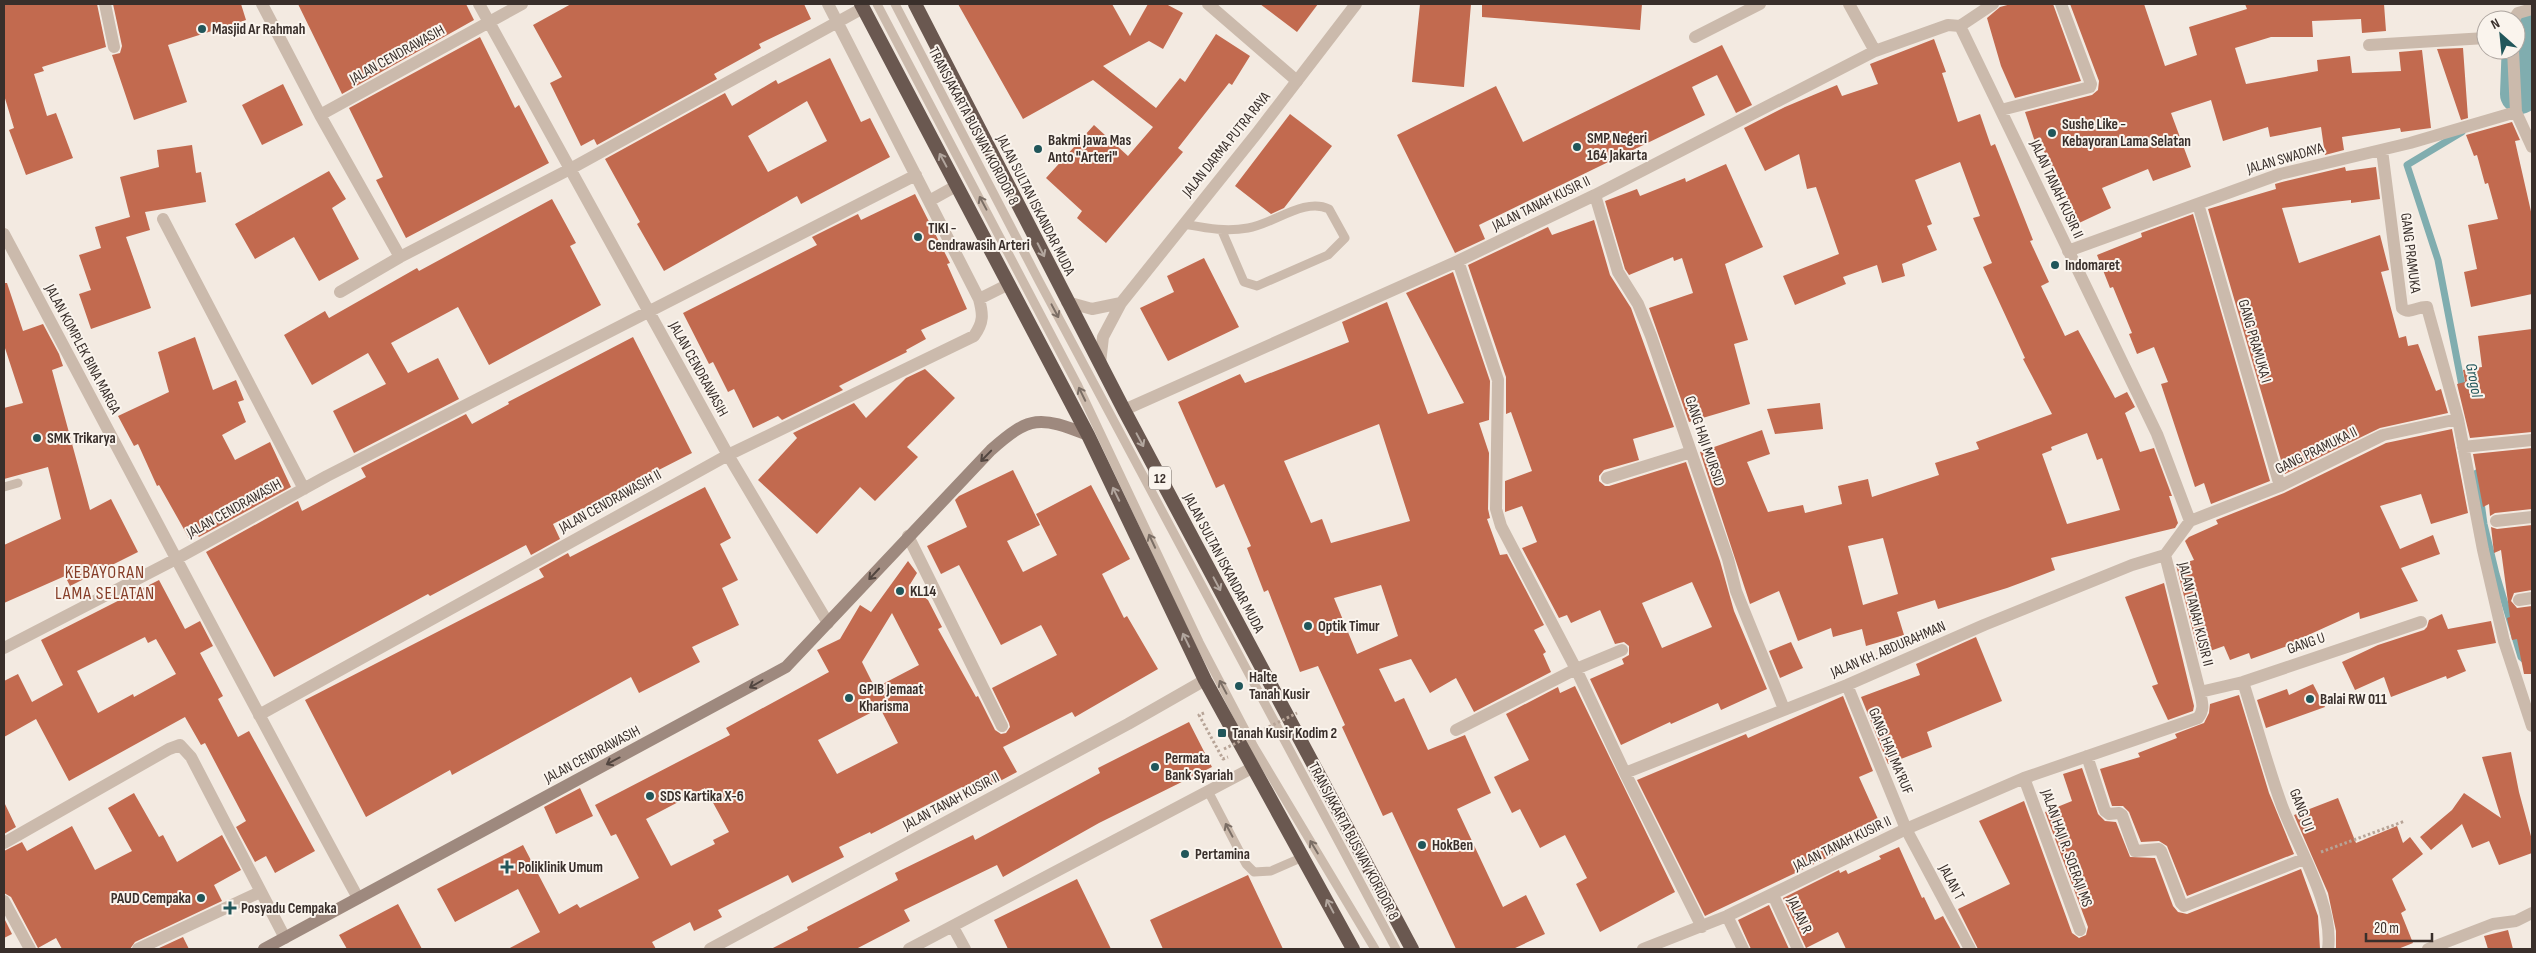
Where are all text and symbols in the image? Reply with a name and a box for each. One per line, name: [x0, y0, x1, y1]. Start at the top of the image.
north arrow: [2476, 10, 2526, 60]
text: N: [2488, 15, 2503, 33]
place label: Masjid Ar Rahmah: [212, 20, 305, 39]
street label: JALAN CENDRAWASIH: [345, 20, 448, 89]
marker: Masjid Ar Rahmah: [196, 23, 208, 35]
street label: TRANSJAKARTA BUSWAY KORIDOR 8: [924, 44, 1023, 208]
street label: JALAN DARMA PUTRA RAYA: [1177, 87, 1275, 202]
place label: Sushe Like - Kebayoran Lama Selatan: [2062, 115, 2191, 151]
marker: Sushe Like - Kebayoran Lama Selatan: [2046, 127, 2058, 139]
place label: SMP Negeri 164 Jakarta: [1587, 129, 1647, 165]
street label: JALAN SULTAN ISKANDAR MUDA: [991, 131, 1080, 279]
place label: Bakmi Jawa Mas Anto "Arteri": [1047, 131, 1131, 167]
street label: JALAN TANAH KUSIR II: [2025, 136, 2088, 242]
street label: JALAN SWADAYA: [2244, 138, 2326, 179]
marker: SMP Negeri 164 Jakarta: [1571, 141, 1583, 153]
marker: Bakmi Jawa Mas Anto "Arteri": [1032, 143, 1044, 155]
one-way arrow: [938, 153, 947, 168]
street label: JALAN TANAH KUSIR II: [1488, 172, 1593, 236]
one-way arrow: [978, 196, 987, 211]
street label: GANG PRAMUKA: [2396, 212, 2425, 295]
place label: TIKI - Cendrawasih Arteri: [928, 219, 1030, 255]
marker: TIKI - Cendrawasih Arteri: [912, 231, 924, 243]
one-way arrow: [1036, 242, 1046, 257]
place label: Indomaret: [2065, 256, 2120, 275]
marker: Indomaret: [2049, 259, 2061, 271]
street label: JALAN KOMPLEK BINA MARGA: [40, 280, 125, 418]
street label: GANG PRAMUKA I: [2234, 297, 2276, 385]
one-way arrow: [1050, 303, 1060, 318]
street label: JALAN CENDRAWASIH: [664, 317, 733, 420]
water label: Grogol: [2461, 362, 2486, 400]
one-way arrow: [1077, 387, 1086, 402]
street label: GANG HAJI MURSID: [1680, 393, 1729, 489]
street label: GANG PRAMUKA II: [2272, 422, 2360, 479]
place label: SMK Trikarya: [47, 429, 116, 448]
marker: SMK Trikarya: [31, 432, 43, 444]
one-way arrow: [1135, 433, 1145, 448]
one-way arrow: [979, 450, 992, 462]
street label: JALAN CENDRAWASIH II: [555, 465, 665, 538]
road number: 12: [1149, 466, 1171, 489]
street label: JALAN CENDRAWASIH: [182, 474, 285, 543]
one-way arrow: [1110, 487, 1120, 502]
street label: JALAN SULTAN ISKANDAR MUDA: [1178, 489, 1269, 637]
one-way arrow: [1146, 534, 1156, 549]
street label: JALAN TANAH KUSIR II: [2173, 559, 2218, 668]
district label: KEBAYORAN LAMA SELATAN: [55, 562, 155, 604]
one-way arrow: [868, 567, 880, 580]
one-way arrow: [1212, 576, 1222, 590]
place label: KL14: [910, 582, 936, 601]
marker: KL14: [894, 585, 906, 597]
place label: Optik Timur: [1318, 617, 1380, 636]
street label: JALAN KH. ABDURAHMAN: [1827, 617, 1948, 683]
marker: Optik Timur: [1302, 620, 1314, 632]
street label: GANG U: [2285, 628, 2328, 659]
one-way arrow: [1181, 633, 1190, 648]
place label: Halte Tanah Kusir: [1249, 668, 1310, 704]
one-way arrow: [750, 680, 764, 690]
place label: GPIB Jemaat Kharisma: [859, 680, 923, 716]
one-way arrow: [1218, 680, 1227, 695]
marker: Halte Tanah Kusir: [1233, 680, 1245, 692]
place label: Balai RW 011: [2320, 690, 2387, 709]
marker: GPIB Jemaat Kharisma: [843, 692, 855, 704]
marker: Balai RW 011: [2304, 693, 2316, 705]
street label: GANG HAJI MA'RUF: [1864, 705, 1917, 797]
street label: JALAN CENDRAWASIH: [540, 721, 643, 788]
place label: Tanah Kusir Kodim 2: [1232, 724, 1337, 743]
marker: Tanah Kusir Kodim 2: [1216, 727, 1228, 739]
place label: Permata Bank Syariah: [1165, 749, 1233, 785]
one-way arrow: [606, 757, 621, 767]
street label: TRANSJAKARTA BUSWAY KORIDOR 8: [1304, 759, 1403, 923]
marker: Permata Bank Syariah: [1149, 761, 1161, 773]
street label: JALAN TANAH KUSIR II: [899, 768, 1003, 835]
street label: JALAN HAJI R. SOERAJI MS: [2036, 786, 2097, 910]
street label: GANG U I: [2285, 786, 2318, 834]
place label: SDS Kartika X-6: [660, 787, 744, 806]
marker: SDS Kartika X-6: [644, 790, 656, 802]
street label: JALAN TANAH KUSIR II: [1789, 812, 1894, 876]
one-way arrow: [1224, 823, 1233, 838]
place label: HokBen: [1432, 836, 1473, 855]
marker: HokBen: [1416, 839, 1428, 851]
one-way arrow: [1308, 841, 1318, 855]
place label: Pertamina: [1195, 845, 1250, 864]
marker: Pertamina: [1179, 848, 1191, 860]
place label: Poliklinik Umum: [518, 858, 603, 877]
marker: Poliklinik Umum: [500, 860, 514, 874]
street label: JALAN T: [1934, 860, 1969, 903]
place label: PAUD Cempaka: [111, 889, 191, 908]
marker: PAUD Cempaka: [195, 892, 207, 904]
street label: JALAN R: [1782, 893, 1816, 937]
place label: Posyadu Cempaka: [241, 899, 337, 918]
one-way arrow: [1324, 900, 1334, 914]
marker: Posyadu Cempaka: [223, 901, 237, 915]
scale bar: [2366, 910, 2432, 942]
text: 20 m: [2374, 919, 2399, 938]

